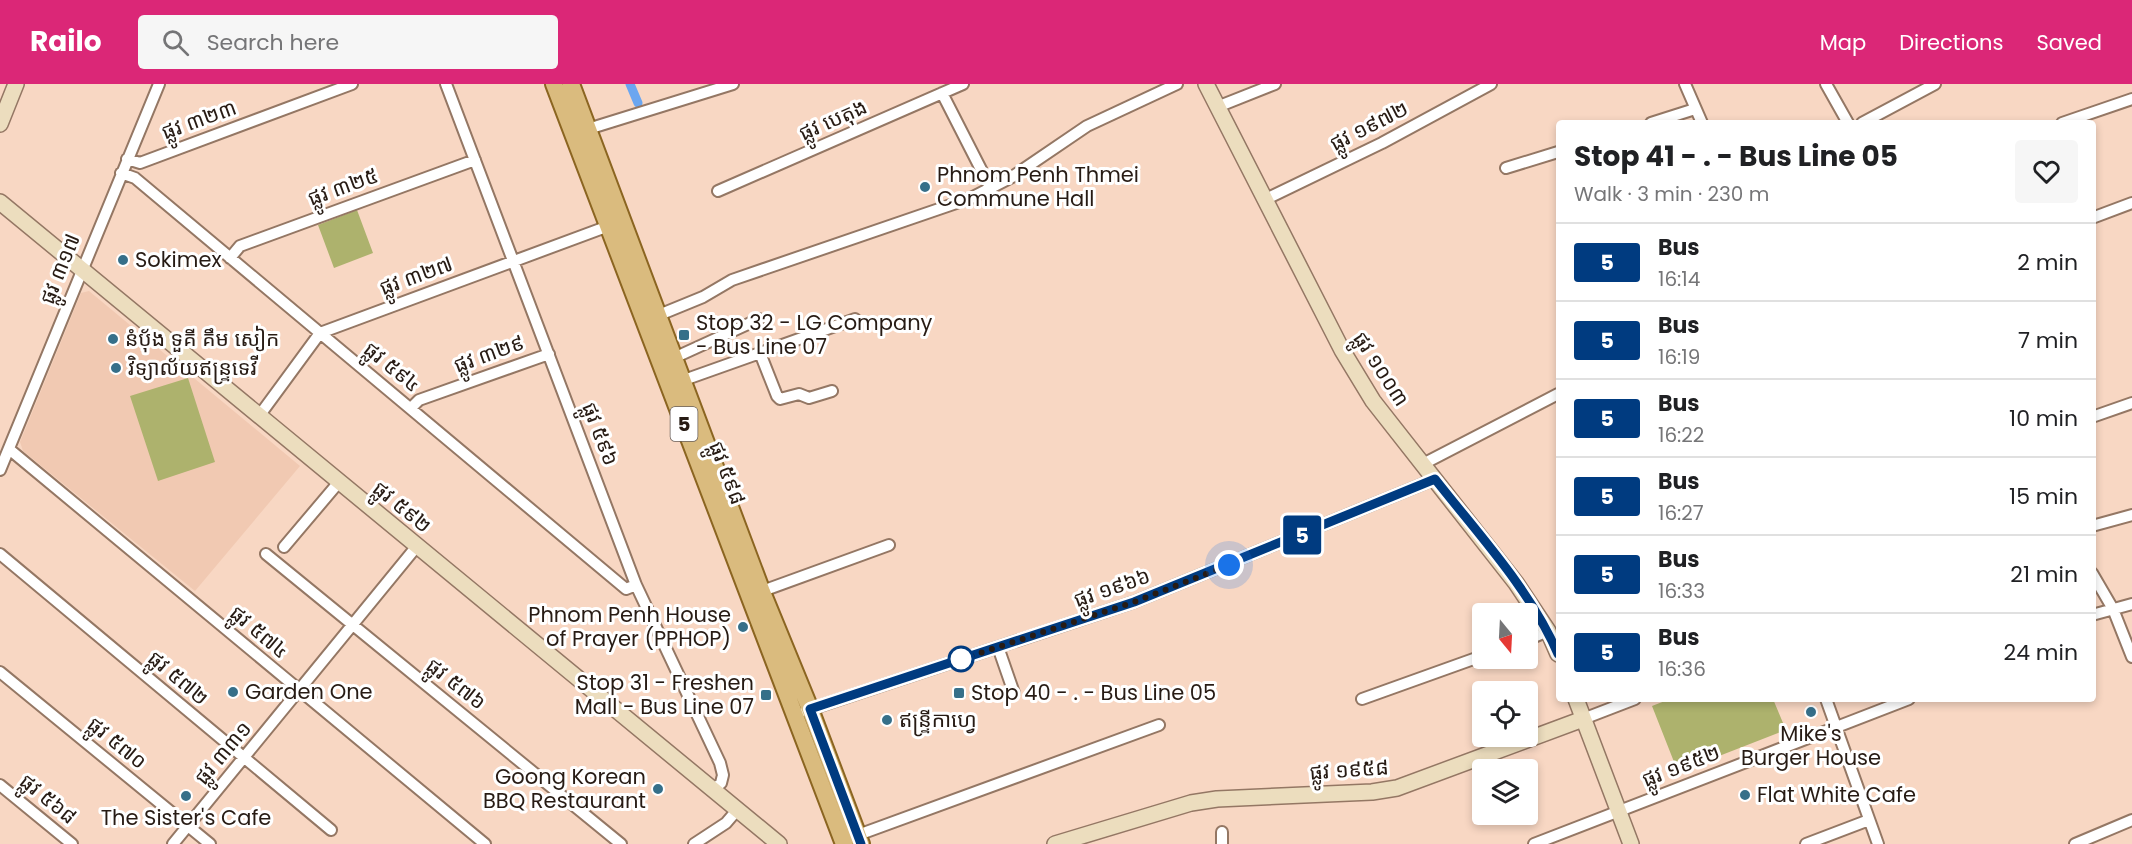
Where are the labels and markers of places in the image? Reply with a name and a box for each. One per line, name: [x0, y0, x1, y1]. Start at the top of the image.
place label: Phnom Penh Thmei Commune Hall: [937, 160, 1139, 213]
marker: Phnom Penh Thmei Commune Hall: [918, 180, 932, 194]
place label: Sokimex: [135, 245, 221, 274]
marker: Sokimex: [116, 253, 130, 267]
place label: Stop 32 - LG Company - Bus Line 07: [696, 308, 933, 361]
place label: នំប៉័ង ទួគី គឹម សៀក: [125, 324, 279, 353]
marker: Stop 32 - LG Company - Bus Line 07: [677, 328, 691, 342]
marker: នំប៉័ង ទួគី គឹម សៀក: [106, 332, 120, 346]
place label: វិទ្យាល័យឥន្រ្ទទេវី: [127, 353, 259, 385]
marker: វិទ្យាល័យឥន្រ្ទទេវី: [109, 361, 123, 375]
place label: Phnom Penh House of Prayer (PPHOP): [528, 600, 731, 653]
marker: Phnom Penh House of Prayer (PPHOP): [736, 620, 750, 634]
unlabelled marker: [948, 646, 974, 672]
place label: Stop 31 - Freshen Mall - Bus Line 07: [575, 668, 754, 721]
place label: Garden One: [245, 677, 373, 706]
place label: Stop 40 - . - Bus Line 05: [971, 678, 1216, 707]
marker: Garden One: [226, 685, 240, 699]
marker: Stop 40 - . - Bus Line 05: [952, 686, 966, 700]
marker: Stop 31 - Freshen Mall - Bus Line 07: [759, 688, 773, 702]
place label: ឥន្ទ្រីកាហ្វេ: [899, 705, 977, 737]
marker: Mike's Burger House: [1804, 705, 1818, 719]
marker: ឥន្ទ្រីកាហ្វេ: [880, 713, 894, 727]
place label: Mike's Burger House: [1741, 719, 1881, 772]
place label: Goong Korean BBQ Restaurant: [483, 762, 646, 815]
place label: Flat White Cafe: [1757, 780, 1916, 809]
marker: Goong Korean BBQ Restaurant: [651, 782, 665, 796]
marker: Flat White Cafe: [1738, 788, 1752, 802]
marker: The Sister's Cafe: [179, 789, 193, 803]
place label: The Sister's Cafe: [101, 803, 271, 832]

